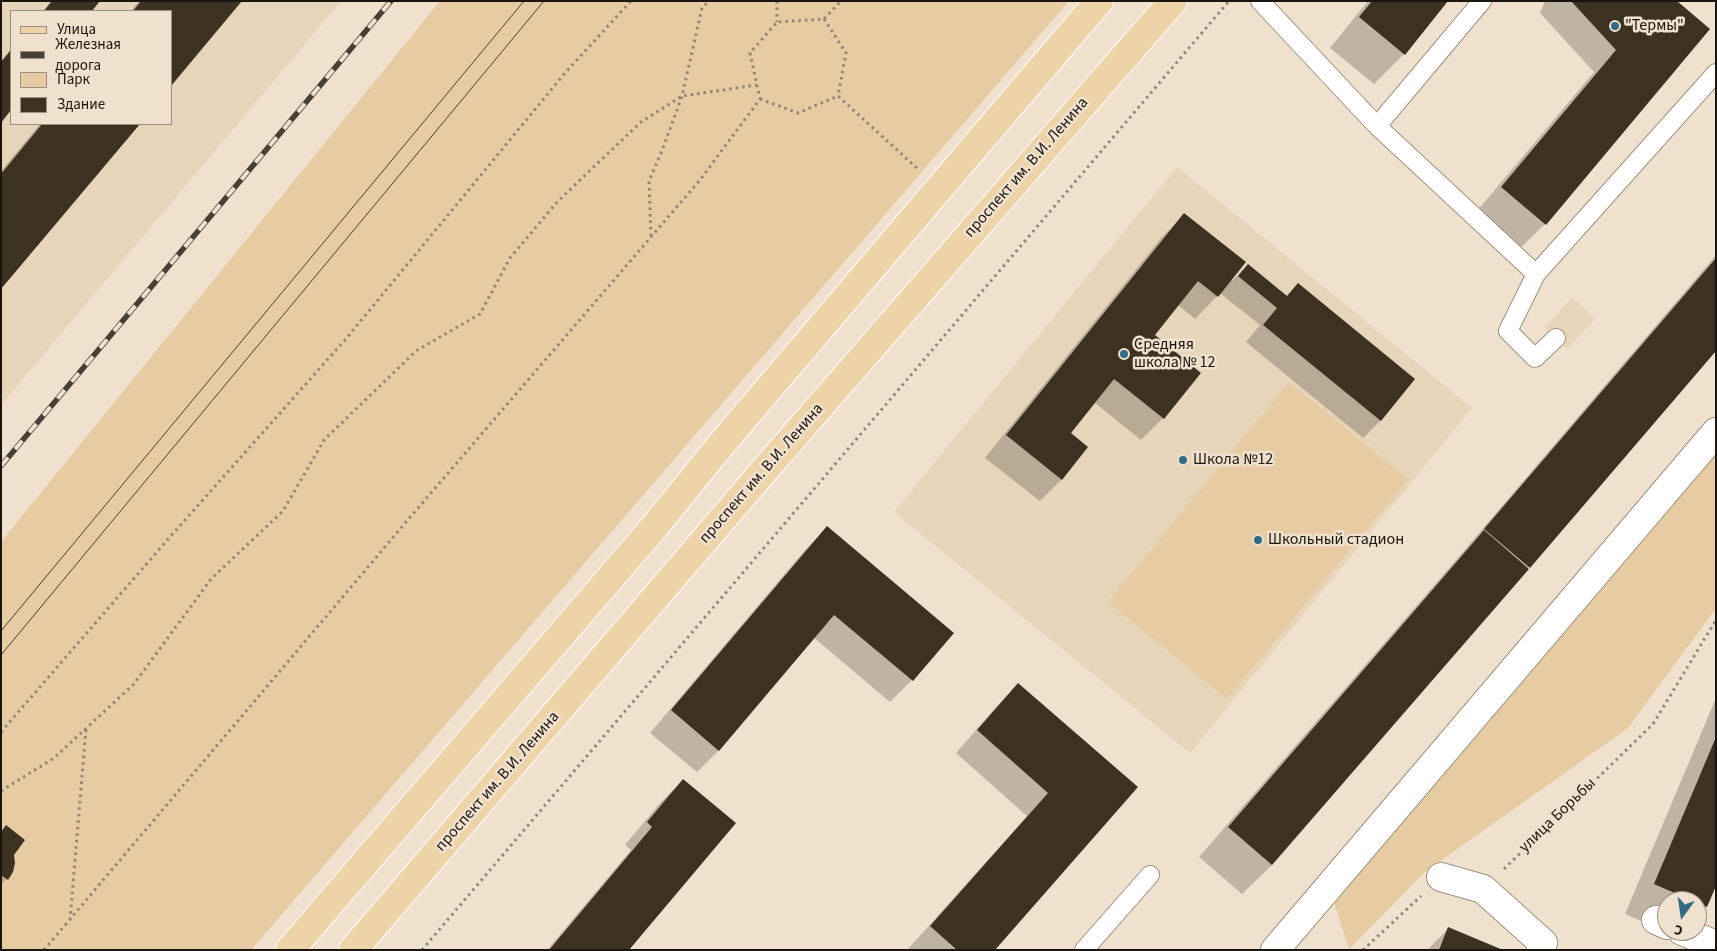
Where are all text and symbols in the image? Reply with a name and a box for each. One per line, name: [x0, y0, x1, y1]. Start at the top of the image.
legend: [10, 10, 172, 125]
place label: "Термы": [1625, 16, 1684, 36]
text: Улица: [57, 19, 96, 40]
marker: "Термы": [1609, 20, 1621, 32]
text: Железная дорога: [55, 34, 121, 76]
text: Парк: [57, 69, 90, 90]
text: Здание: [57, 94, 105, 115]
street label: проспект им. В.И. Ленина: [961, 94, 1093, 242]
place label: Средняя школа № 12: [1134, 335, 1215, 373]
marker: Средняя школа № 12: [1118, 348, 1130, 360]
street label: проспект им. В.И. Ленина: [696, 400, 828, 548]
place label: Школа №12: [1193, 450, 1273, 470]
marker: Школа №12: [1177, 454, 1189, 466]
place label: Школьный стадион: [1268, 530, 1404, 550]
marker: Школьный стадион: [1252, 534, 1264, 546]
street label: проспект им. В.И. Ленина: [432, 708, 564, 856]
street label: улица Борьбы: [1516, 775, 1600, 857]
north arrow: [1657, 891, 1707, 941]
text: С: [1672, 919, 1685, 940]

